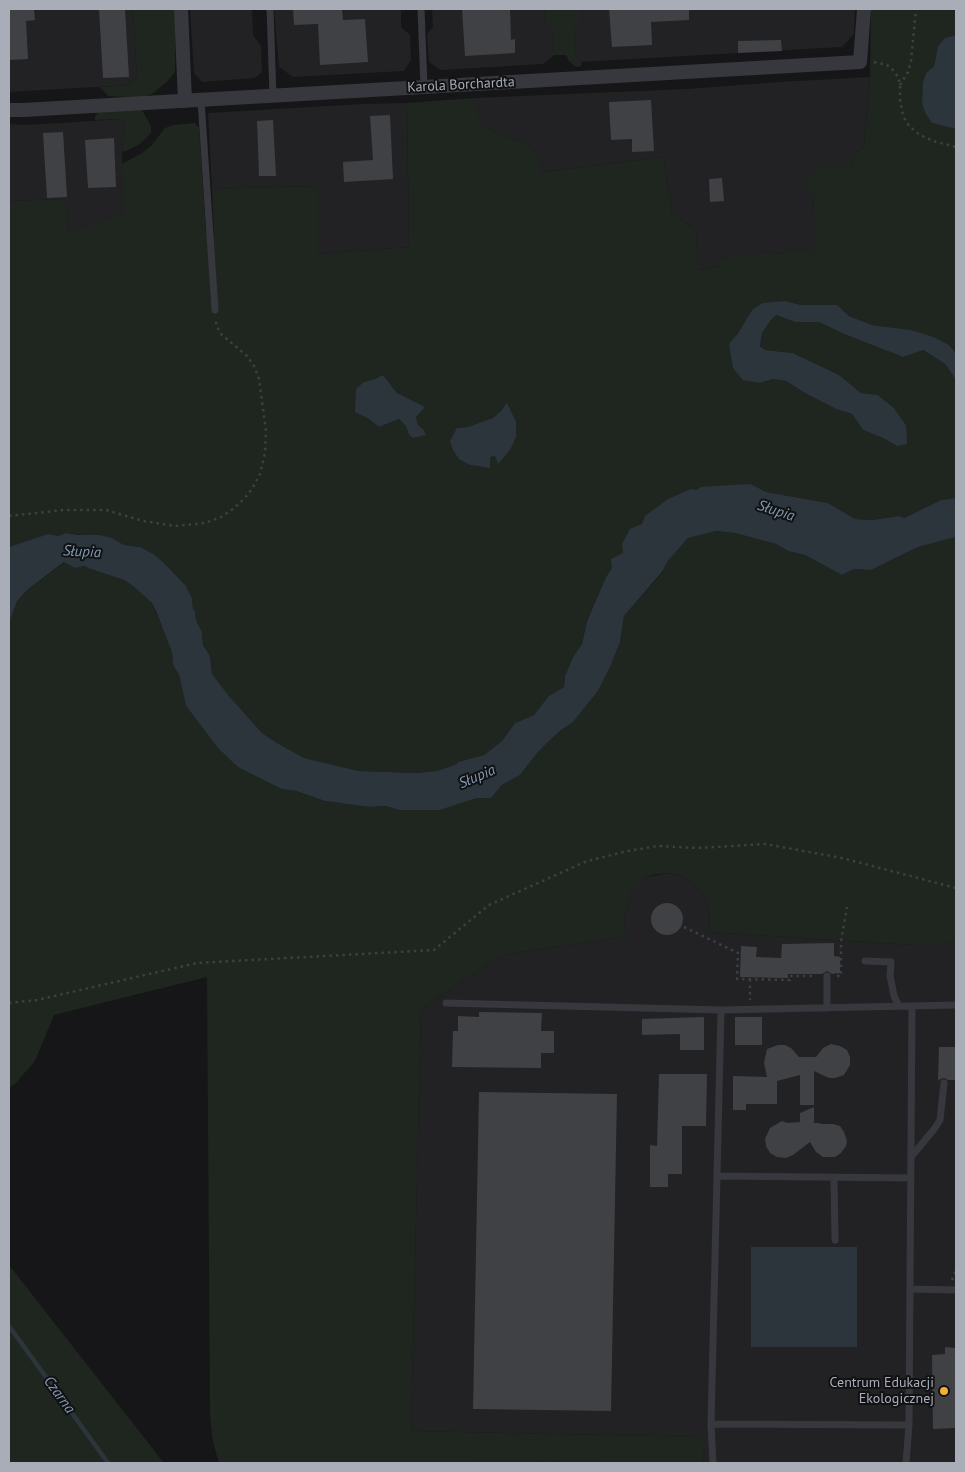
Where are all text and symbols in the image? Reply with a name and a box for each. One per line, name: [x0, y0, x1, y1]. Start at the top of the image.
street label: Karola Borchardta: [407, 74, 515, 96]
water label: Słupia: [755, 497, 797, 525]
water label: Słupia: [63, 542, 101, 562]
water label: Słupia: [456, 761, 498, 793]
water label: Czarna: [40, 1373, 78, 1417]
place label: Centrum Edukacji Ekologicznej: [830, 1375, 934, 1408]
marker: Centrum Edukacji Ekologicznej: [938, 1385, 950, 1397]

